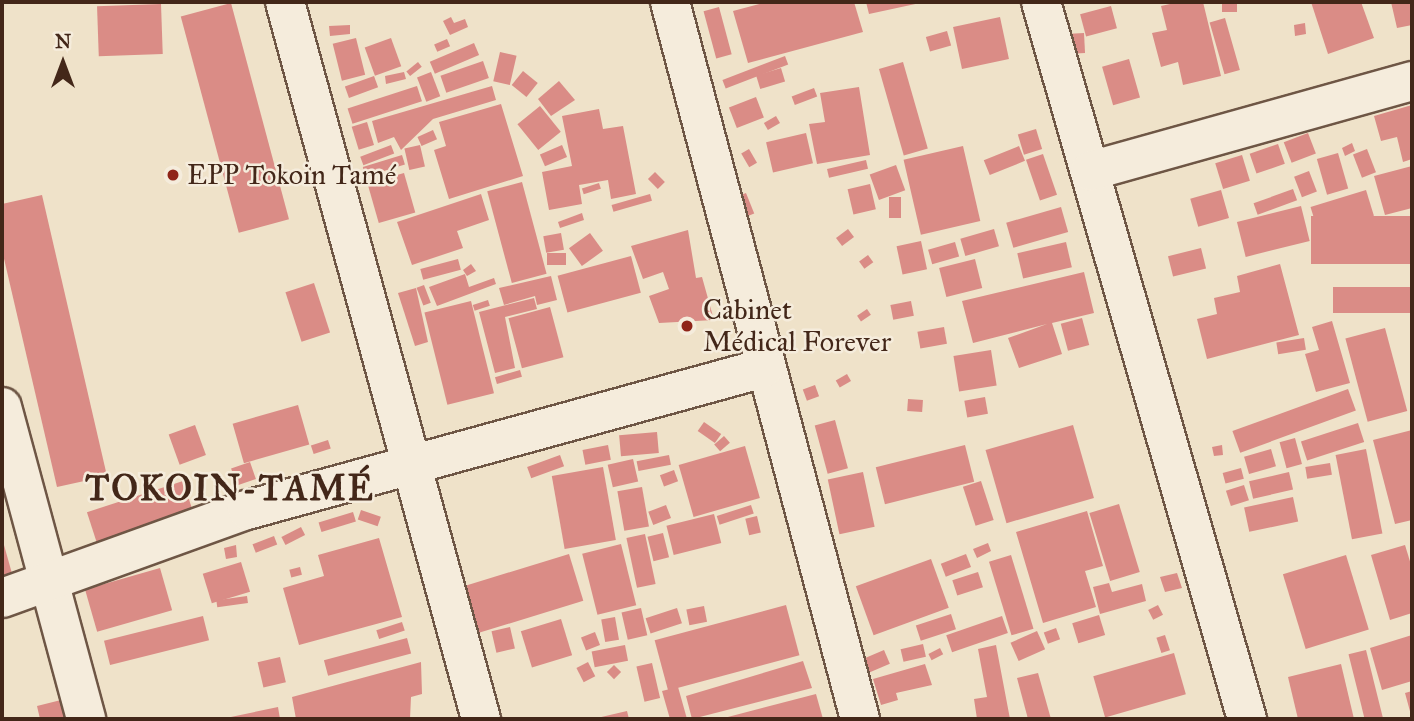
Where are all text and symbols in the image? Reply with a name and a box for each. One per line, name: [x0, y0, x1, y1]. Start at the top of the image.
north arrow: [28, 28, 98, 98]
text: N: [55, 30, 71, 53]
place label: EPP Tokoin Tamé: [187, 158, 396, 192]
marker: EPP Tokoin Tamé: [165, 167, 181, 183]
place label: Cabinet Médical Forever: [703, 293, 891, 359]
marker: Cabinet Médical Forever: [677, 316, 697, 336]
district label: TOKOIN-TAMÉ: [87, 468, 373, 510]

